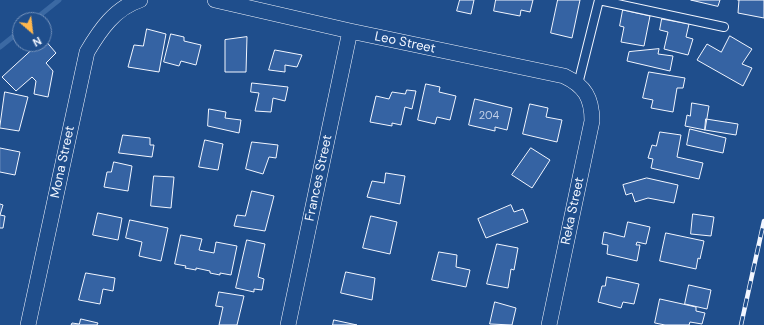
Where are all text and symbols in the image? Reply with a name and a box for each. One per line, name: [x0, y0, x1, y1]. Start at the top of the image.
north arrow: [12, 12, 52, 52]
street label: Leo Street: [373, 29, 437, 57]
text: N: [30, 34, 44, 50]
house number: 204: [479, 109, 499, 123]
street label: Mona Street: [48, 124, 78, 200]
street label: Frances Street: [302, 133, 336, 223]
street label: Reka Street: [558, 176, 588, 246]

